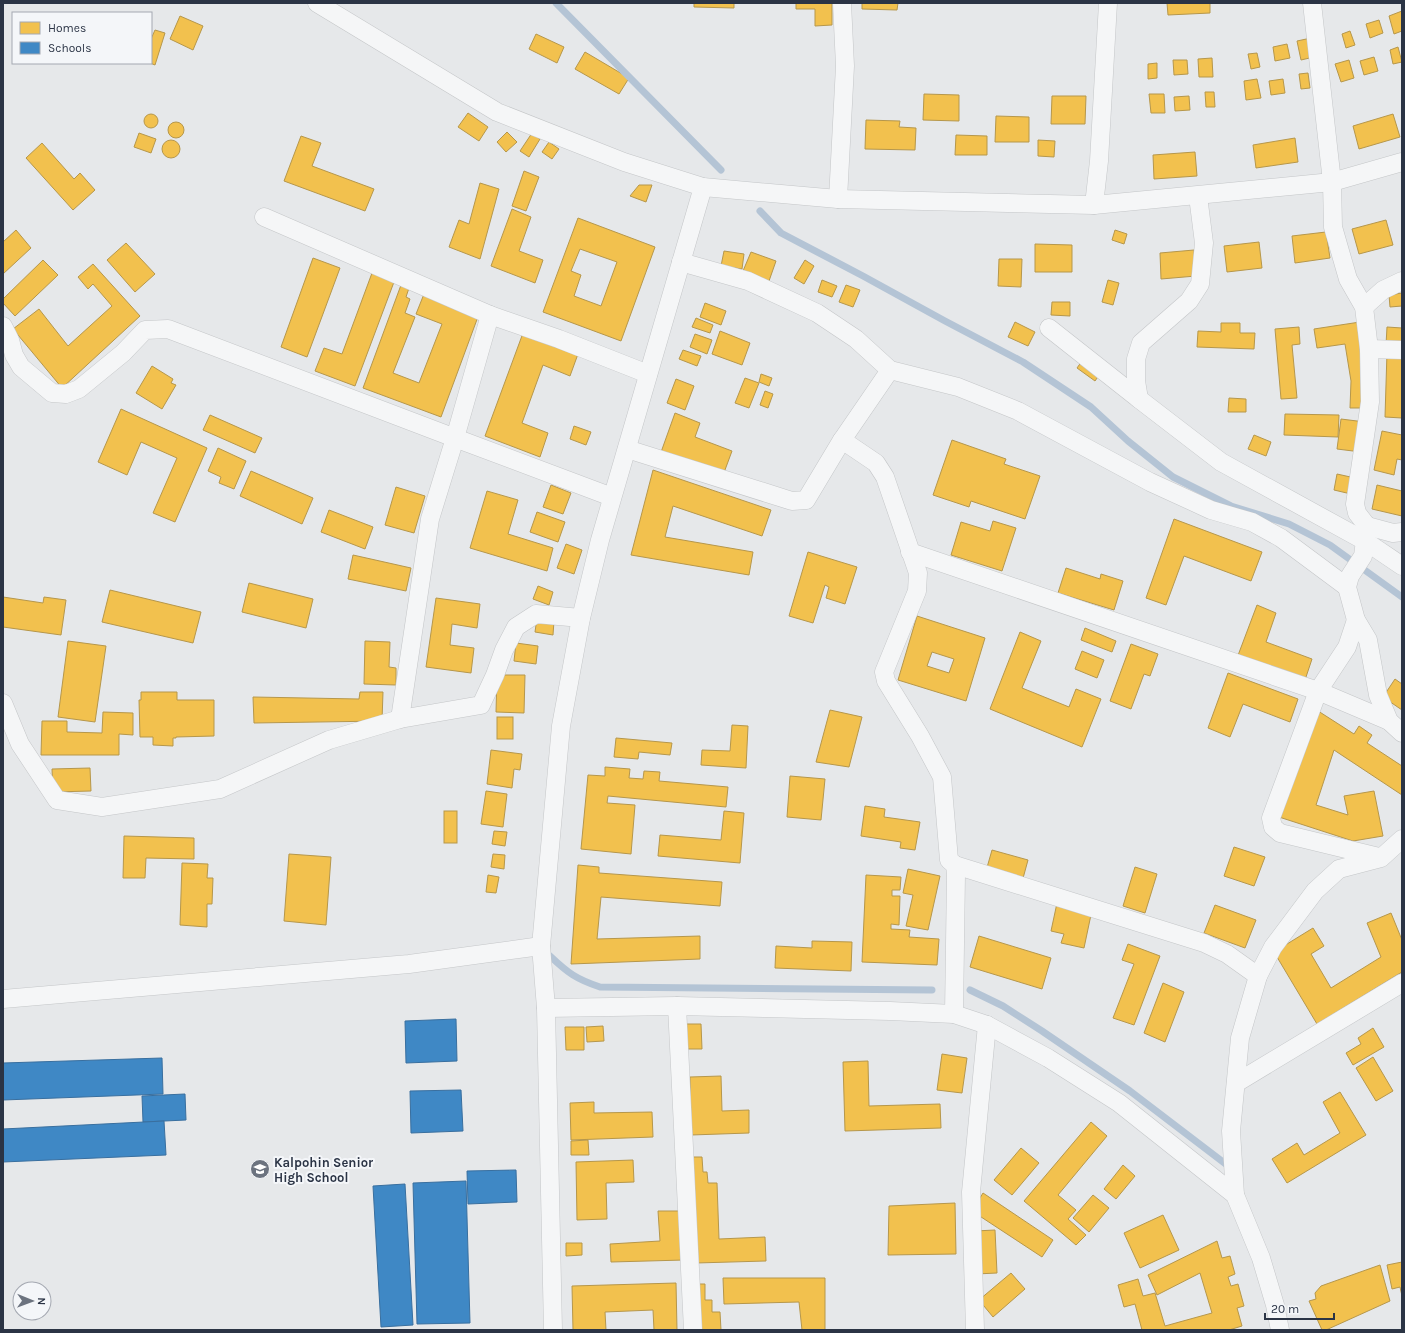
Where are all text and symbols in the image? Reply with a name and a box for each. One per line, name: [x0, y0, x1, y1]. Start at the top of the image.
legend: [12, 12, 152, 64]
text: Homes: [48, 21, 86, 35]
text: Schools: [48, 41, 91, 55]
place label: Kalpohin Senior High School: [274, 1155, 374, 1185]
school or university icon: Kalpohin Senior High School: [249, 1158, 271, 1180]
north arrow: [12, 1281, 52, 1321]
scale bar: [1265, 1295, 1334, 1321]
text: N: [35, 1297, 48, 1305]
text: 20 m: [1271, 1302, 1299, 1316]

